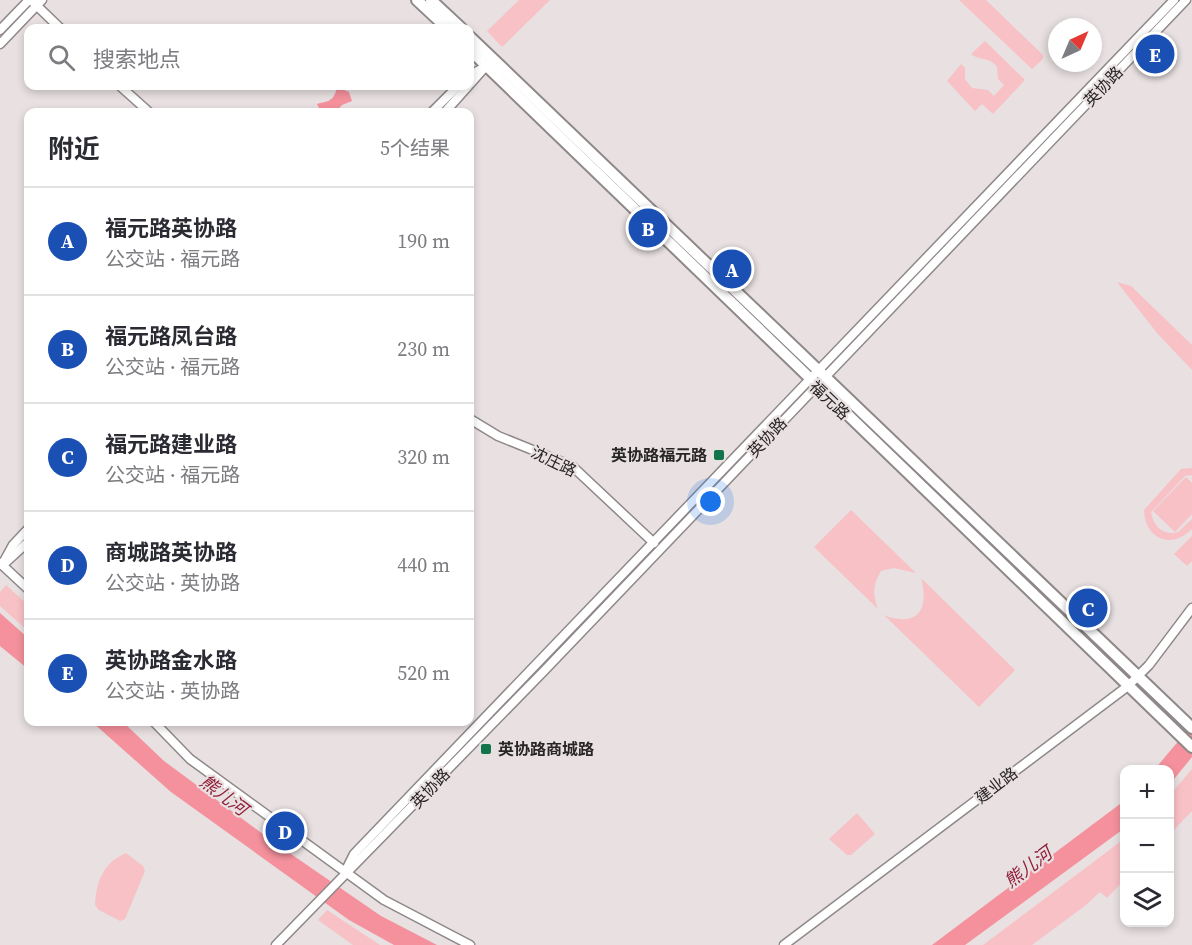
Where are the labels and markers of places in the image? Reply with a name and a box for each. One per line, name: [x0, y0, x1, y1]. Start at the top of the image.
pin: E: [1136, 32, 1174, 76]
pin: B: [628, 206, 668, 250]
pin: A: [712, 246, 752, 292]
place label: 英协路福元路: [611, 444, 707, 466]
marker: 英协路福元路: [712, 448, 726, 462]
pin: C: [1068, 586, 1108, 630]
place label: 英协路商城路: [498, 738, 594, 760]
marker: 英协路商城路: [479, 742, 493, 756]
pin: D: [266, 808, 304, 854]

